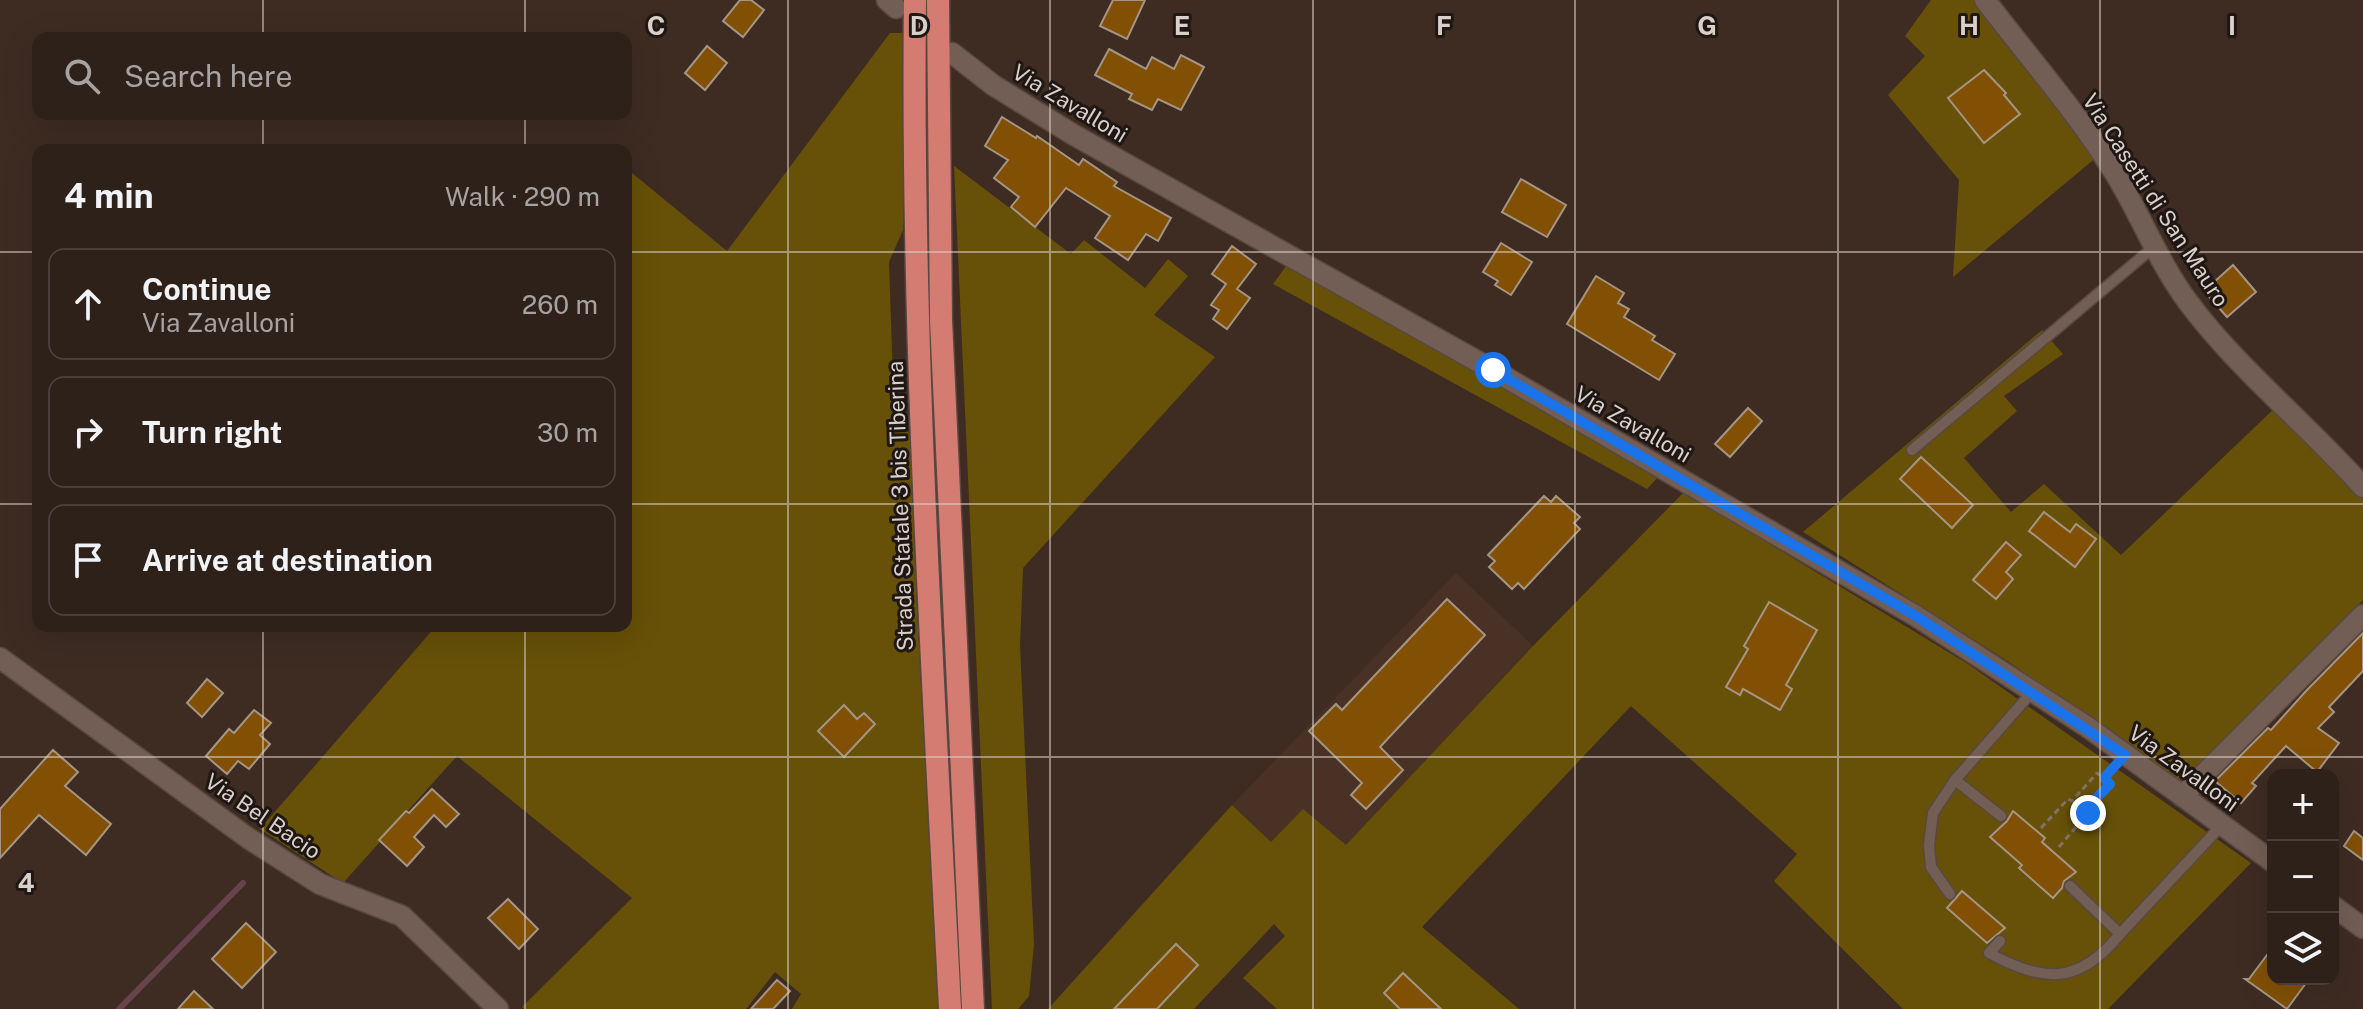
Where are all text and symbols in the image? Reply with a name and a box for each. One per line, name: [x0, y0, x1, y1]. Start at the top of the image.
text: C: [647, 10, 665, 41]
text: D: [910, 10, 928, 41]
text: E: [1174, 10, 1190, 41]
text: F: [1436, 10, 1452, 41]
text: G: [1697, 10, 1717, 41]
text: H: [1959, 10, 1979, 41]
text: I: [2228, 10, 2236, 41]
search box: [32, 32, 632, 120]
icon: search: [60, 54, 104, 98]
text: Search here: [124, 58, 292, 94]
street label: Via Zavalloni: [1008, 58, 1132, 148]
street label: Via Casetti di San Mauro: [2077, 89, 2235, 311]
text: 4 min: [64, 176, 154, 216]
text: Walk · 290 m: [445, 181, 600, 212]
text: Continue: [142, 271, 272, 307]
icon: ahead: [66, 282, 110, 326]
text: 260 m: [522, 289, 598, 320]
text: Via Zavalloni: [142, 307, 295, 338]
route start: [1475, 352, 1511, 388]
street label: Strada Statale 3 bis Tiberina: [882, 361, 918, 651]
street label: Via Zavalloni: [1570, 380, 1696, 468]
icon: right: [66, 410, 110, 454]
text: Turn right: [142, 414, 282, 450]
text: 30 m: [537, 417, 598, 448]
icon: arrive: [66, 538, 110, 582]
text: Arrive at destination: [142, 542, 433, 578]
street label: Via Zavalloni: [2124, 719, 2244, 817]
street label: Via Bel Bacio: [200, 768, 326, 864]
map controls: [2267, 769, 2339, 985]
button: +: [2267, 769, 2339, 841]
route end: [2070, 795, 2106, 831]
button: −: [2267, 841, 2339, 913]
text: 4: [17, 867, 35, 898]
button: layers: [2267, 913, 2339, 985]

